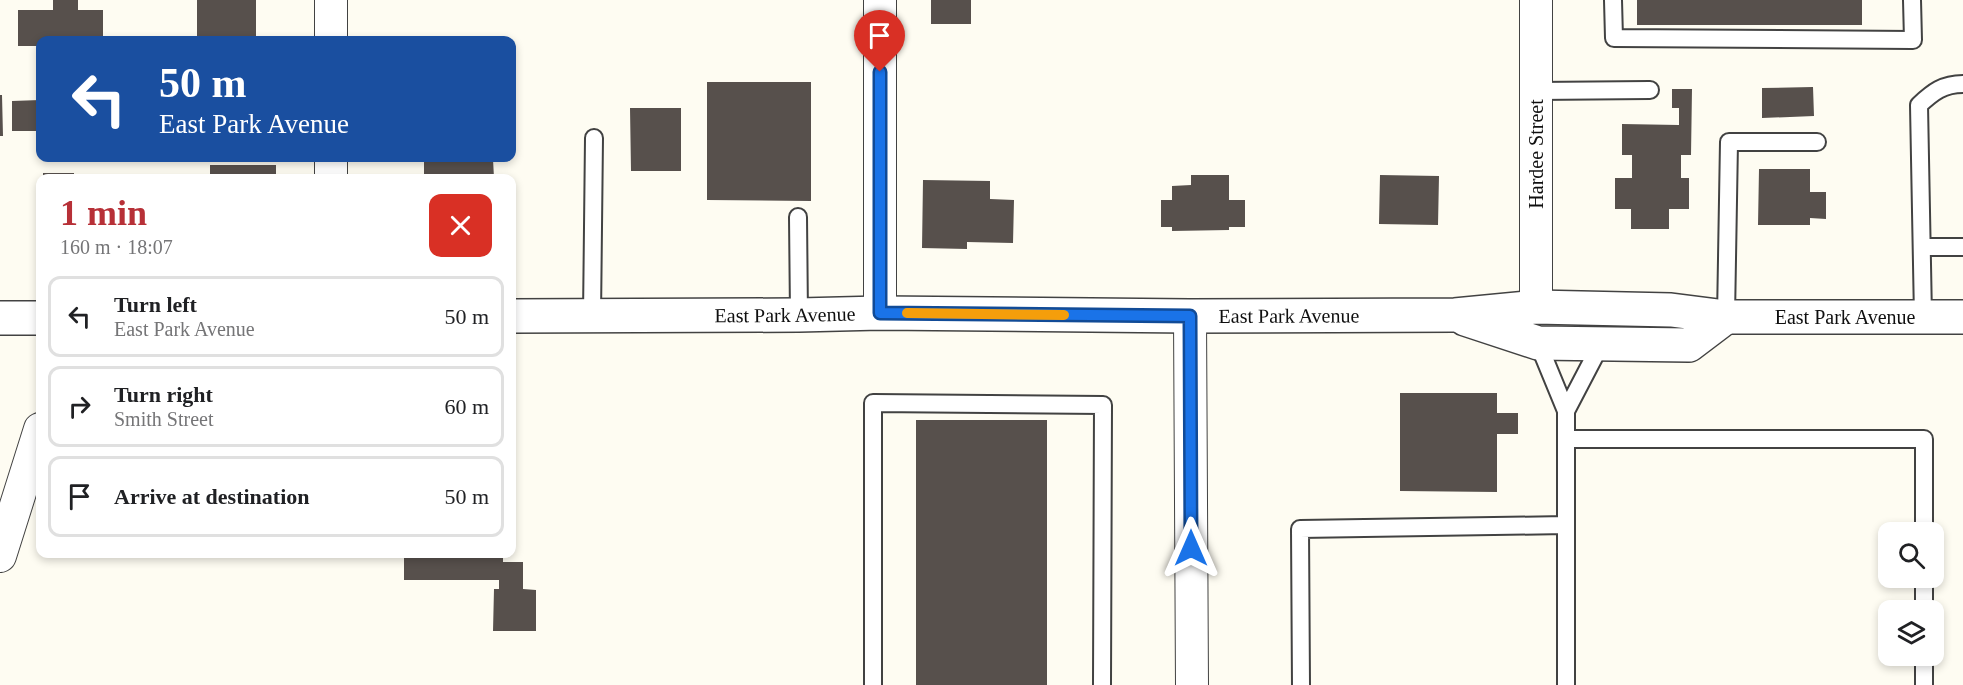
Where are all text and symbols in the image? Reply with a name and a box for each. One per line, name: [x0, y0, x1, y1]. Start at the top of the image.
pin: [854, 10, 905, 72]
icon: arrive: [863, 19, 896, 52]
icon: left: [60, 60, 138, 138]
text: 50 m: [159, 60, 247, 106]
street label: Hardee Street: [1525, 99, 1547, 209]
text: East Park Avenue: [159, 109, 349, 139]
text: 1 min: [60, 193, 147, 233]
button: close: [429, 194, 492, 257]
text: 160 m · 18:07: [60, 236, 173, 258]
text: Turn left: [114, 292, 197, 317]
icon: left: [63, 300, 96, 333]
street label: East Park Avenue: [715, 303, 856, 326]
text: 50 m: [444, 304, 489, 329]
street label: East Park Avenue: [1219, 304, 1360, 327]
street label: East Park Avenue: [1775, 306, 1916, 328]
text: East Park Avenue: [114, 318, 255, 340]
text: Turn right: [114, 382, 213, 407]
icon: right: [63, 390, 96, 423]
text: 60 m: [444, 394, 489, 419]
text: Smith Street: [114, 408, 213, 430]
icon: arrive: [63, 480, 96, 513]
text: Arrive at destination: [114, 484, 310, 509]
text: 50 m: [444, 484, 489, 509]
position arrow: [1159, 516, 1223, 580]
map controls: [1878, 522, 1944, 666]
button: search: [1878, 522, 1944, 588]
button: layers: [1878, 600, 1944, 666]

